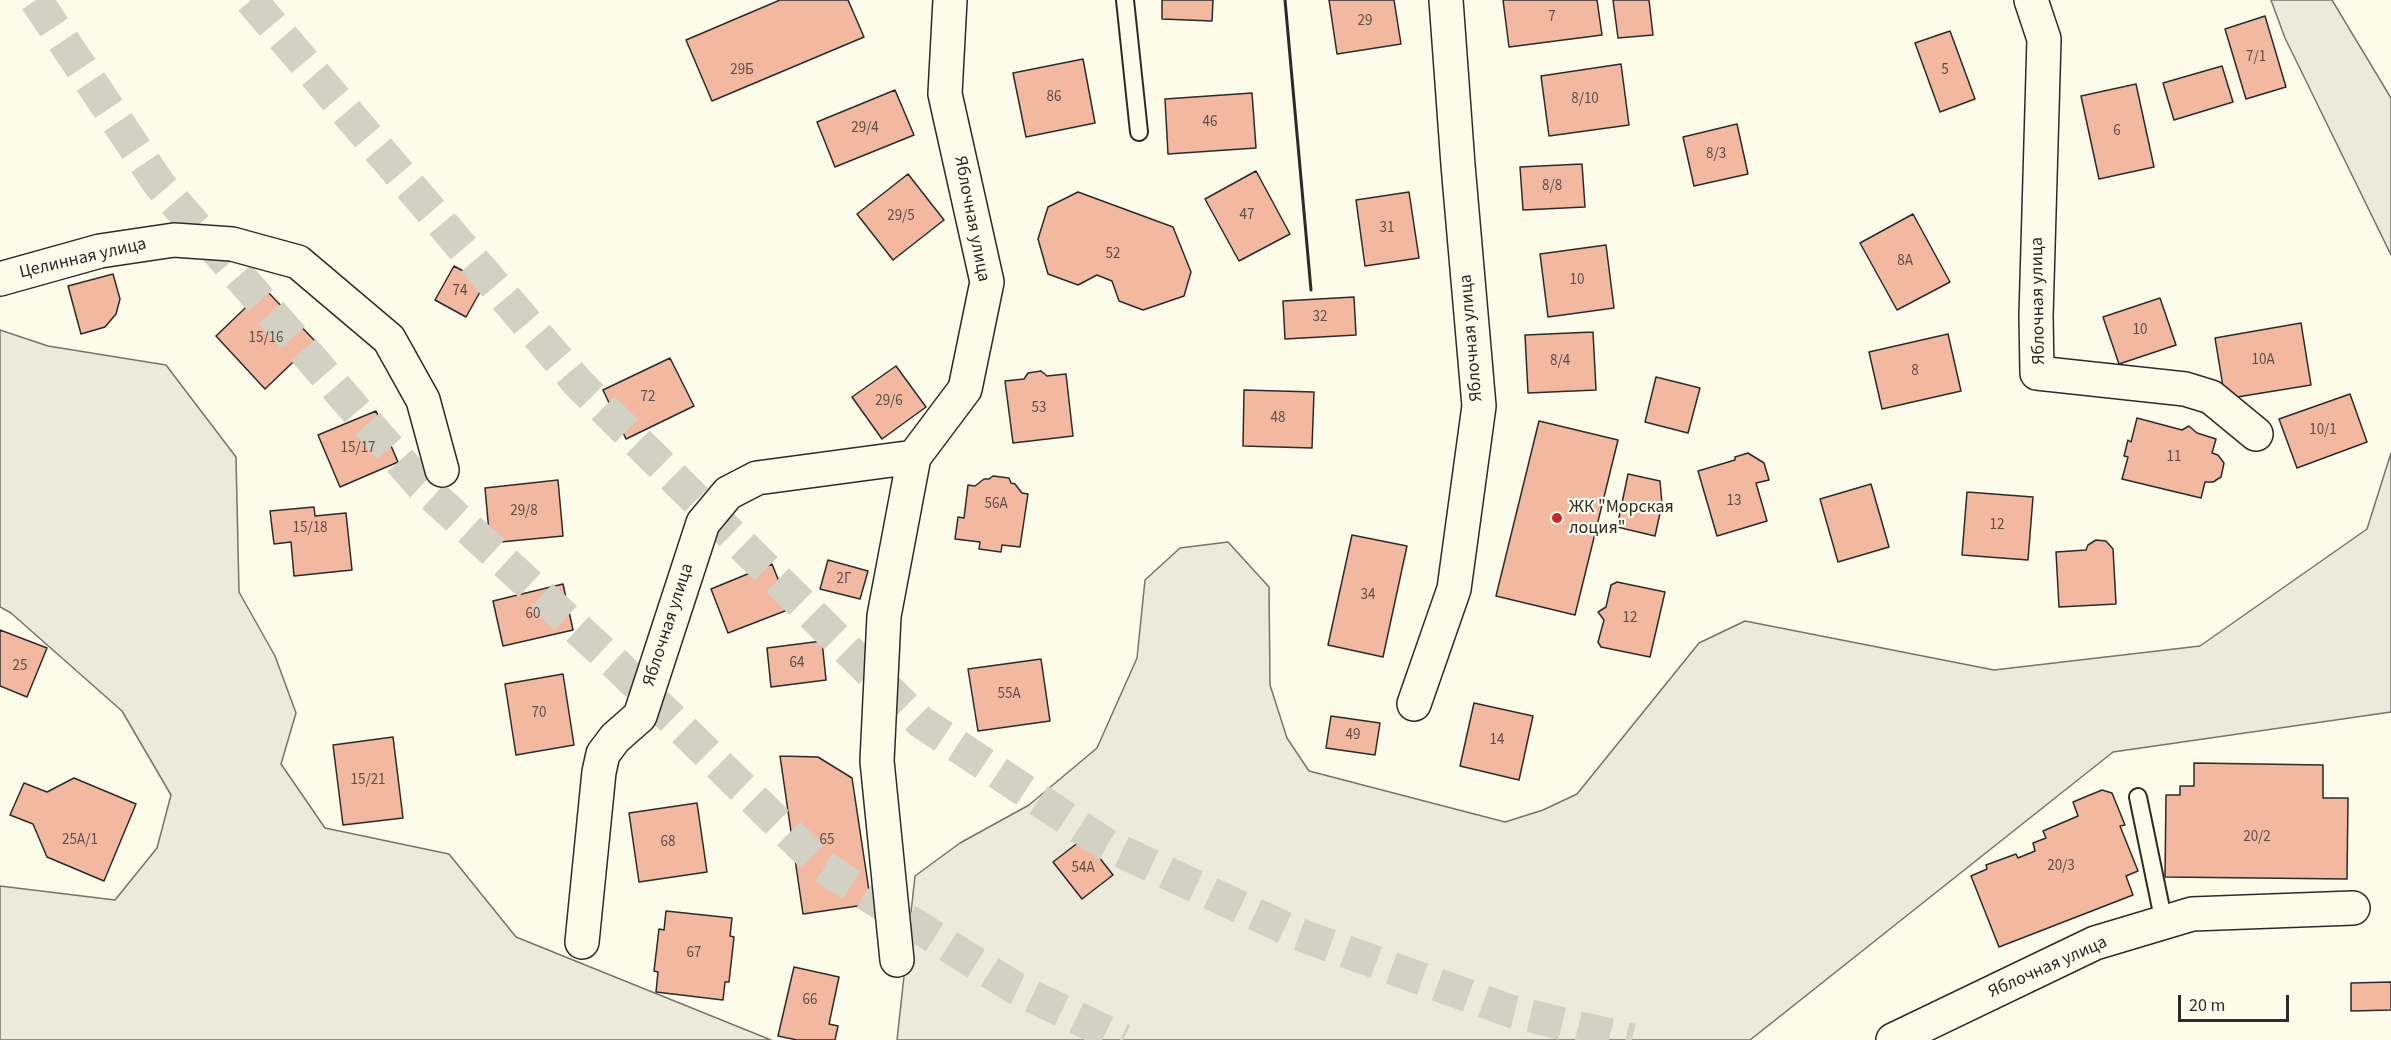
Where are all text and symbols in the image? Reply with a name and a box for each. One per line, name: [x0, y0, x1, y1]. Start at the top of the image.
house number: 7: [1548, 9, 1556, 27]
house number: 29: [1358, 13, 1372, 31]
house number: 7/1: [2246, 49, 2266, 67]
house number: 29Б: [730, 62, 754, 80]
house number: 5: [1941, 62, 1949, 80]
house number: 86: [1047, 89, 1061, 107]
house number: 8/10: [1571, 91, 1599, 109]
house number: 46: [1203, 114, 1217, 132]
house number: 29/4: [851, 120, 879, 138]
house number: 6: [2113, 123, 2121, 141]
house number: 8/3: [1706, 146, 1726, 164]
street label: Яблочная улица: [948, 154, 994, 284]
house number: 8/8: [1542, 178, 1562, 196]
house number: 47: [1240, 207, 1254, 225]
house number: 29/5: [887, 208, 915, 226]
house number: 31: [1380, 220, 1394, 238]
street label: Целинная улица: [17, 234, 149, 284]
street label: Яблочная улица: [2027, 237, 2051, 365]
house number: 52: [1106, 246, 1120, 264]
house number: 8А: [1897, 253, 1913, 271]
house number: 10: [1570, 272, 1584, 290]
street label: Яблочная улица: [1456, 273, 1488, 403]
house number: 74: [453, 283, 467, 301]
house number: 32: [1313, 309, 1327, 327]
house number: 10: [2133, 322, 2147, 340]
house number: 15/16: [248, 330, 284, 348]
house number: 10А: [2251, 352, 2275, 370]
house number: 8/4: [1550, 353, 1570, 371]
house number: 8: [1911, 363, 1919, 381]
house number: 72: [641, 389, 655, 407]
house number: 29/6: [875, 393, 903, 411]
house number: 53: [1032, 400, 1046, 418]
house number: 48: [1271, 410, 1285, 428]
house number: 10/1: [2309, 422, 2337, 440]
house number: 15/17: [340, 440, 376, 458]
house number: 11: [2167, 449, 2181, 467]
house number: 13: [1727, 493, 1741, 511]
house number: 56А: [984, 496, 1008, 514]
place label: ЖК "Морская лоция": [1569, 497, 1674, 540]
house number: 29/8: [510, 503, 538, 521]
marker: ЖК "Морская лоция": [1550, 511, 1564, 525]
house number: 12: [1990, 517, 2004, 535]
house number: 15/18: [292, 520, 328, 538]
street label: Яблочная улица: [639, 561, 699, 689]
house number: 2Г: [837, 571, 851, 589]
house number: 34: [1361, 587, 1375, 605]
house number: 60: [526, 606, 540, 624]
house number: 12: [1623, 610, 1637, 628]
house number: 64: [790, 655, 804, 673]
house number: 25: [13, 658, 27, 676]
house number: 55А: [997, 686, 1021, 704]
house number: 70: [532, 705, 546, 723]
house number: 49: [1346, 727, 1360, 745]
house number: 14: [1490, 732, 1504, 750]
house number: 15/21: [350, 772, 386, 790]
house number: 20/2: [2243, 829, 2271, 847]
house number: 25А/1: [62, 832, 98, 850]
house number: 65: [820, 832, 834, 850]
house number: 68: [661, 834, 675, 852]
house number: 20/3: [2047, 858, 2075, 876]
house number: 54А: [1071, 860, 1095, 878]
street label: Яблочная улица: [1985, 932, 2111, 1004]
house number: 67: [687, 945, 701, 963]
scale bar: [2181, 983, 2292, 1021]
house number: 66: [803, 992, 817, 1010]
text: 20 m: [2189, 993, 2225, 1018]

